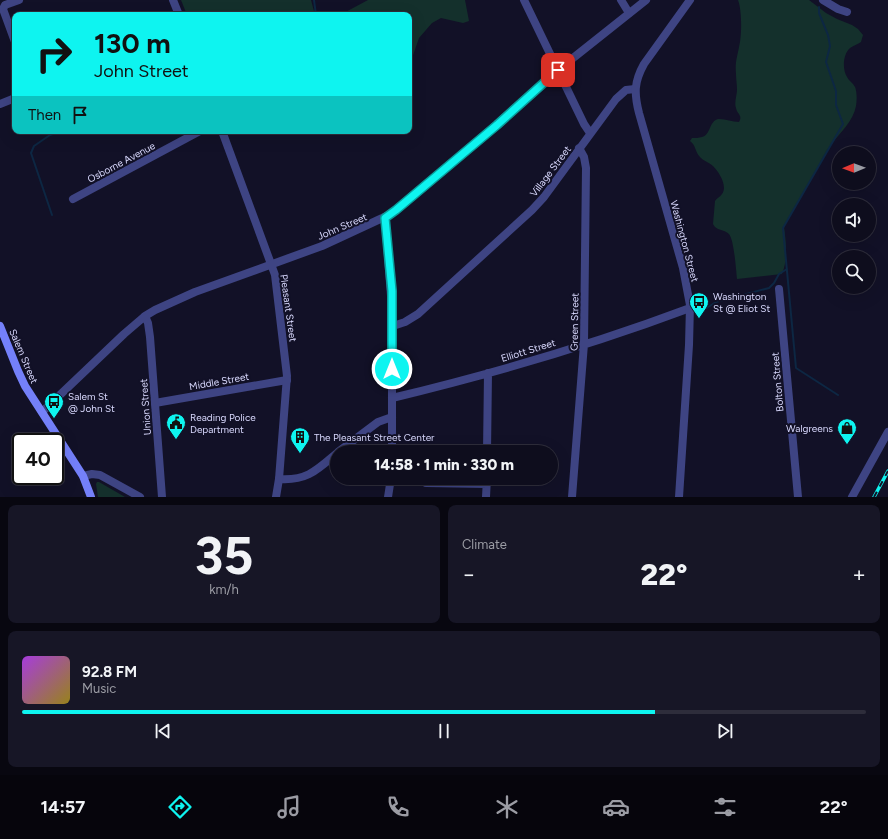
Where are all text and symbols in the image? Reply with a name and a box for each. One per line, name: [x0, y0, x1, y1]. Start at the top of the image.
text: 130 m: [94, 26, 171, 60]
icon: right: [28, 28, 80, 80]
pin: [541, 53, 575, 87]
icon: arrive: [547, 59, 569, 81]
text: John Street: [94, 60, 189, 82]
icon: arrive: [69, 104, 91, 126]
text: Then: [28, 106, 61, 124]
street label: Osborne Avenue: [85, 139, 158, 186]
street label: Village Street: [527, 143, 574, 199]
north arrow: [832, 146, 876, 190]
map controls: [832, 146, 876, 294]
button: sound: [832, 198, 876, 242]
street label: Washington Street: [667, 199, 702, 284]
street label: John Street: [315, 210, 369, 243]
button: search: [832, 250, 876, 294]
street label: Pleasant Street: [277, 273, 300, 343]
place label: Washington St @ Eliot St: [713, 290, 770, 315]
bus stop icon: Washington St @ Eliot St: [688, 291, 710, 319]
street label: Green Street: [567, 293, 582, 351]
street label: Salem Street: [6, 327, 41, 386]
street label: Elliott Street: [499, 336, 557, 365]
position arrow: [371, 348, 413, 390]
street label: Bolton Street: [768, 351, 787, 412]
street label: Middle Street: [188, 370, 250, 393]
street label: Union Street: [137, 378, 154, 436]
place label: Salem St @ John St: [68, 390, 115, 415]
bus stop icon: Salem St @ John St: [43, 391, 65, 419]
place label: Reading Police Department: [190, 411, 256, 436]
public building icon: Reading Police Department: [165, 412, 187, 440]
shop icon: Walgreens: [836, 417, 858, 445]
place label: Walgreens: [786, 422, 833, 435]
building icon: The Pleasant Street Center: [289, 426, 311, 454]
place label: The Pleasant Street Center: [314, 431, 435, 444]
speed limit sign: 40: [12, 433, 64, 485]
text: 14:58 · 1 min · 330 m: [374, 456, 514, 474]
text: 35: [194, 525, 254, 587]
text: Climate: [462, 537, 507, 552]
text: 22°: [641, 556, 687, 593]
text: −: [462, 561, 476, 588]
text: +: [852, 561, 866, 588]
text: km/h: [209, 582, 239, 597]
text: 92.8 FM: [82, 663, 137, 681]
text: Music: [82, 681, 116, 696]
icon: previous: [152, 720, 174, 742]
icon: pause: [433, 720, 455, 742]
icon: next: [714, 720, 736, 742]
icon: directions: [166, 793, 194, 821]
icon: music: [275, 793, 303, 821]
icon: phone: [384, 793, 412, 821]
icon: climate: [493, 793, 521, 821]
icon: car: [602, 793, 630, 821]
icon: filters: [711, 793, 739, 821]
text: 14:57: [40, 796, 85, 818]
text: 22°: [820, 796, 847, 818]

